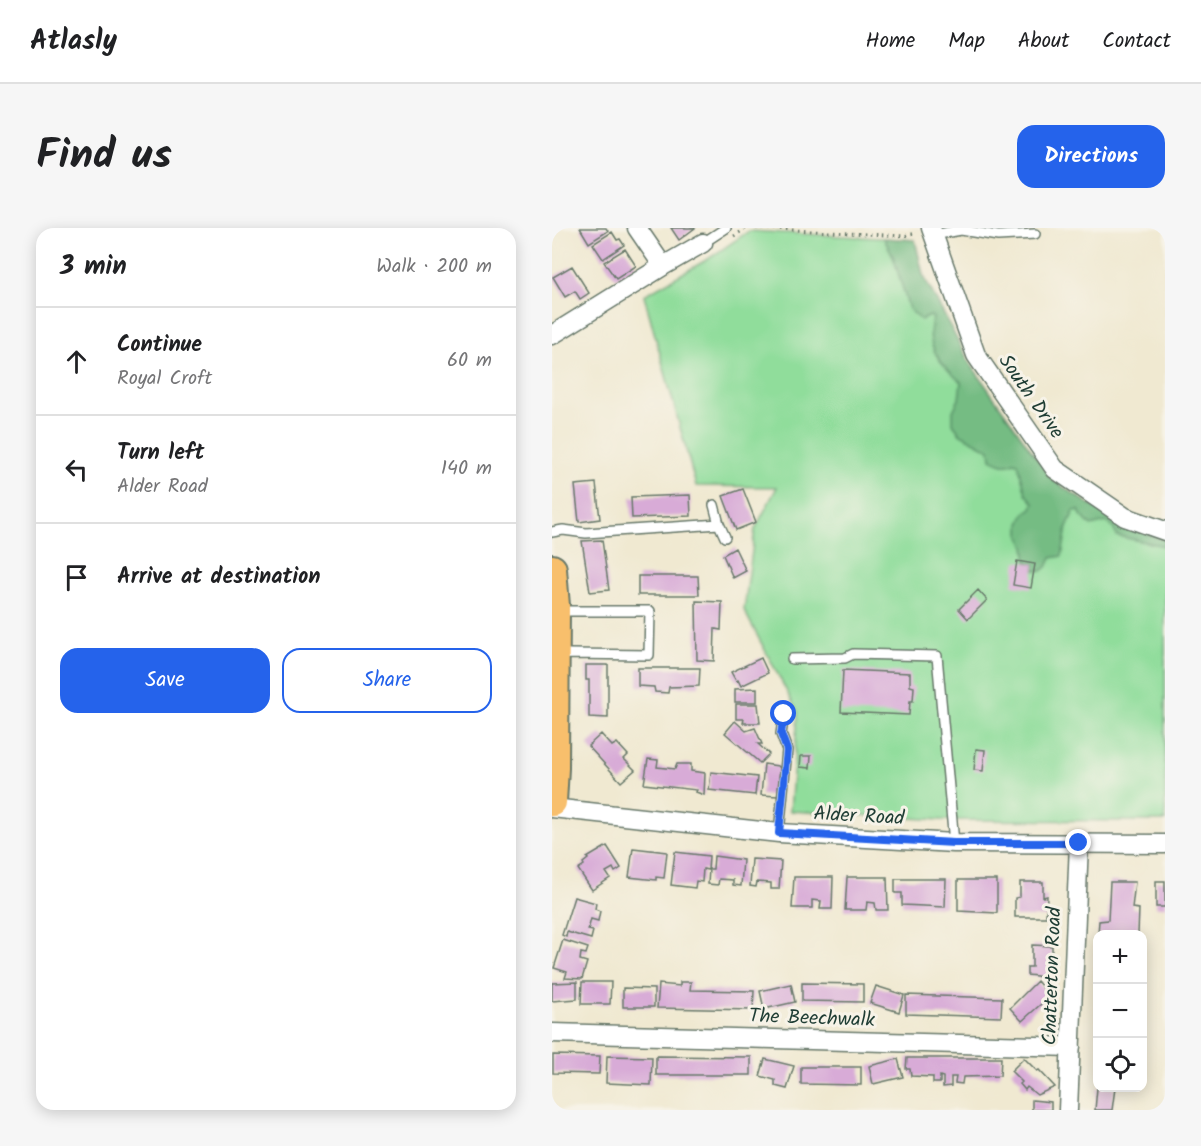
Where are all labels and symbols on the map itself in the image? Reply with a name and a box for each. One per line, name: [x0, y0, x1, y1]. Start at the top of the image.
street label: South Drive: [989, 348, 1071, 446]
route start: [770, 700, 796, 726]
street label: Alder Road: [813, 799, 906, 835]
route end: [1065, 829, 1091, 855]
street label: Chatterton Road: [1035, 905, 1071, 1046]
street label: The Beechwalk: [748, 1001, 876, 1037]

